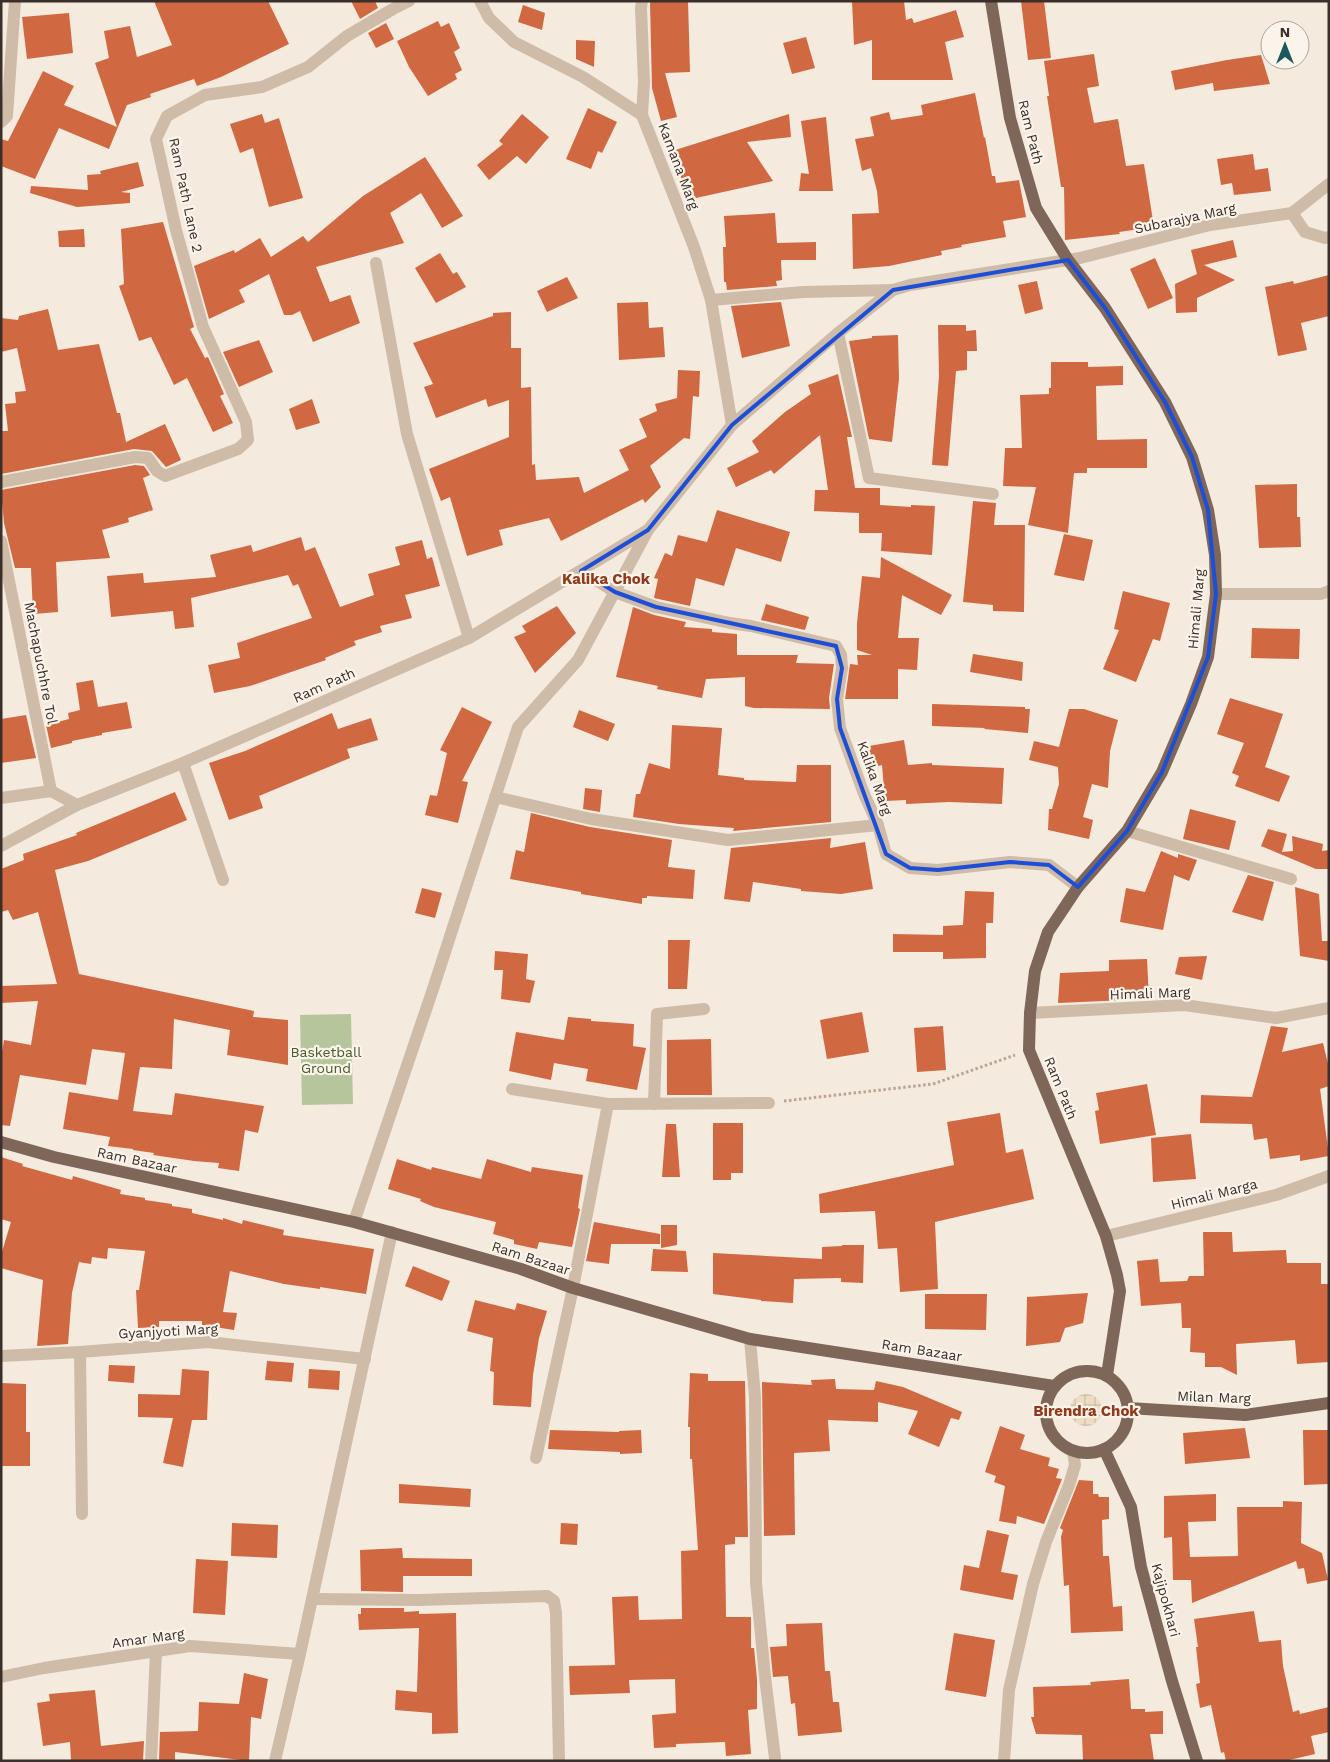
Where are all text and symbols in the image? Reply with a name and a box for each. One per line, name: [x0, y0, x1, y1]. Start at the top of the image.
north arrow: [1260, 20, 1310, 70]
text: N: [1280, 24, 1290, 40]
street label: Ram Path: [1015, 98, 1047, 166]
street label: Kamana Marg: [655, 120, 703, 212]
street label: Ram Path Lane 2: [166, 136, 206, 254]
street label: Subarajya Marg: [1133, 199, 1238, 237]
street label: Himali Marg: [1185, 568, 1208, 650]
district label: Kalika Chok: [562, 570, 651, 588]
street label: Machapuchhre Tol: [21, 600, 61, 726]
street label: Ram Path: [291, 664, 357, 706]
street label: Kalika Marg: [854, 739, 896, 818]
street label: Himali Marg: [1109, 984, 1191, 1002]
park label: Basketball Ground: [290, 1044, 362, 1076]
street label: Ram Path: [1041, 1054, 1081, 1122]
street label: Ram Bazaar: [96, 1144, 179, 1176]
street label: Himali Marga: [1169, 1176, 1259, 1212]
street label: Ram Bazaar: [490, 1238, 572, 1278]
street label: Gyanjyoti Marg: [118, 1320, 219, 1342]
street label: Ram Bazaar: [881, 1336, 964, 1364]
street label: Milan Marg: [1177, 1388, 1252, 1406]
district label: Birendra Chok: [1033, 1402, 1139, 1420]
street label: Kajipokhari: [1149, 1561, 1183, 1639]
street label: Amar Marg: [111, 1625, 186, 1651]

